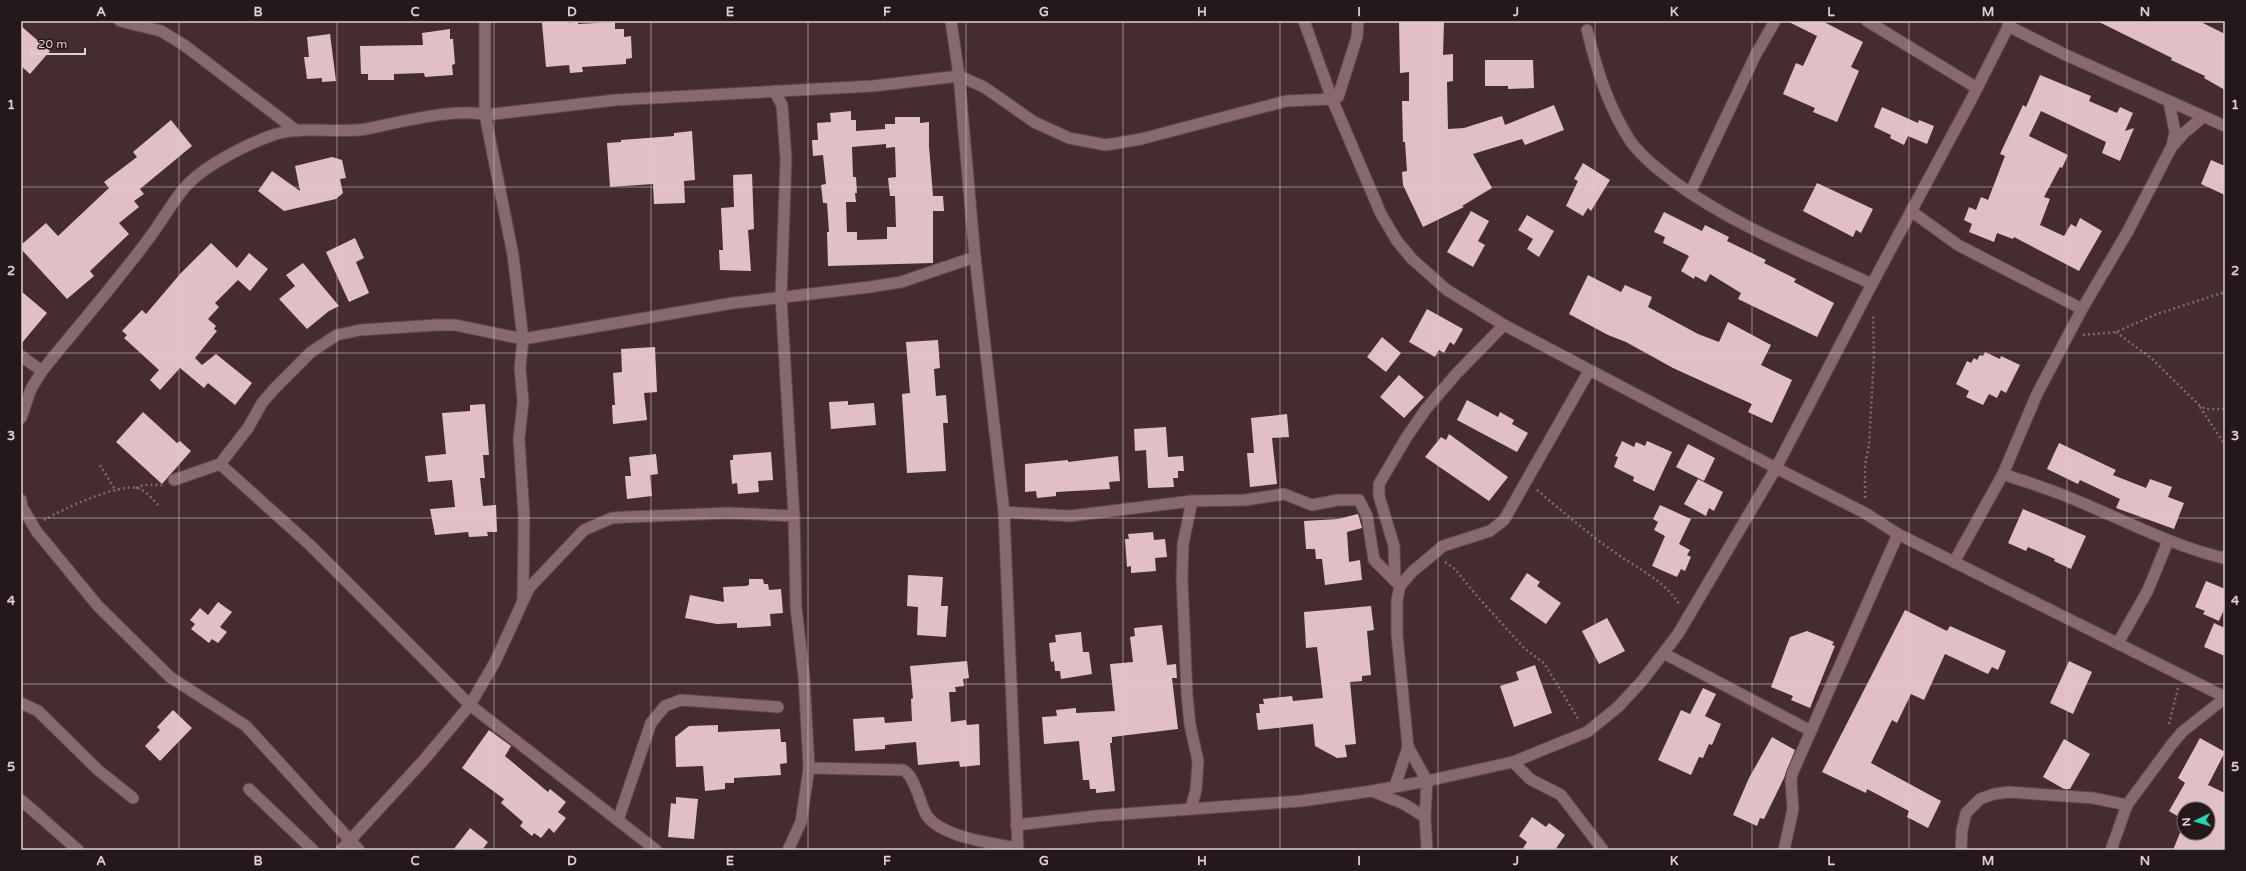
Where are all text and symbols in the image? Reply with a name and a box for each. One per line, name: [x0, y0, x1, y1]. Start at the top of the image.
text: A: [96, 4, 106, 20]
text: B: [253, 4, 263, 20]
text: C: [410, 4, 420, 20]
text: D: [567, 4, 577, 20]
text: E: [726, 4, 734, 20]
text: F: [883, 4, 891, 20]
text: G: [1039, 4, 1049, 20]
text: H: [1197, 4, 1207, 20]
text: I: [1357, 4, 1361, 20]
text: J: [1512, 4, 1519, 20]
text: K: [1670, 4, 1679, 20]
text: L: [1827, 4, 1835, 20]
text: M: [1982, 4, 1994, 20]
text: N: [2140, 4, 2150, 20]
scale bar: [32, 30, 85, 56]
text: 20 m: [38, 37, 67, 51]
text: 1: [7, 97, 15, 113]
text: 1: [2231, 97, 2239, 113]
text: 2: [7, 263, 15, 279]
text: 2: [2231, 263, 2239, 279]
text: 3: [7, 428, 15, 444]
text: 3: [2231, 428, 2239, 444]
text: 4: [7, 593, 16, 609]
text: 4: [2231, 593, 2240, 609]
text: 5: [7, 759, 15, 775]
text: 5: [2231, 759, 2239, 775]
north arrow: [2176, 801, 2216, 841]
text: N: [2180, 817, 2193, 827]
text: A: [96, 853, 106, 869]
text: B: [253, 853, 263, 869]
text: C: [410, 853, 420, 869]
text: D: [567, 853, 577, 869]
text: E: [726, 853, 734, 869]
text: F: [883, 853, 891, 869]
text: G: [1039, 853, 1049, 869]
text: H: [1197, 853, 1207, 869]
text: I: [1357, 853, 1361, 869]
text: J: [1512, 853, 1519, 869]
text: K: [1670, 853, 1679, 869]
text: L: [1827, 853, 1835, 869]
text: M: [1982, 853, 1994, 869]
text: N: [2140, 853, 2150, 869]

